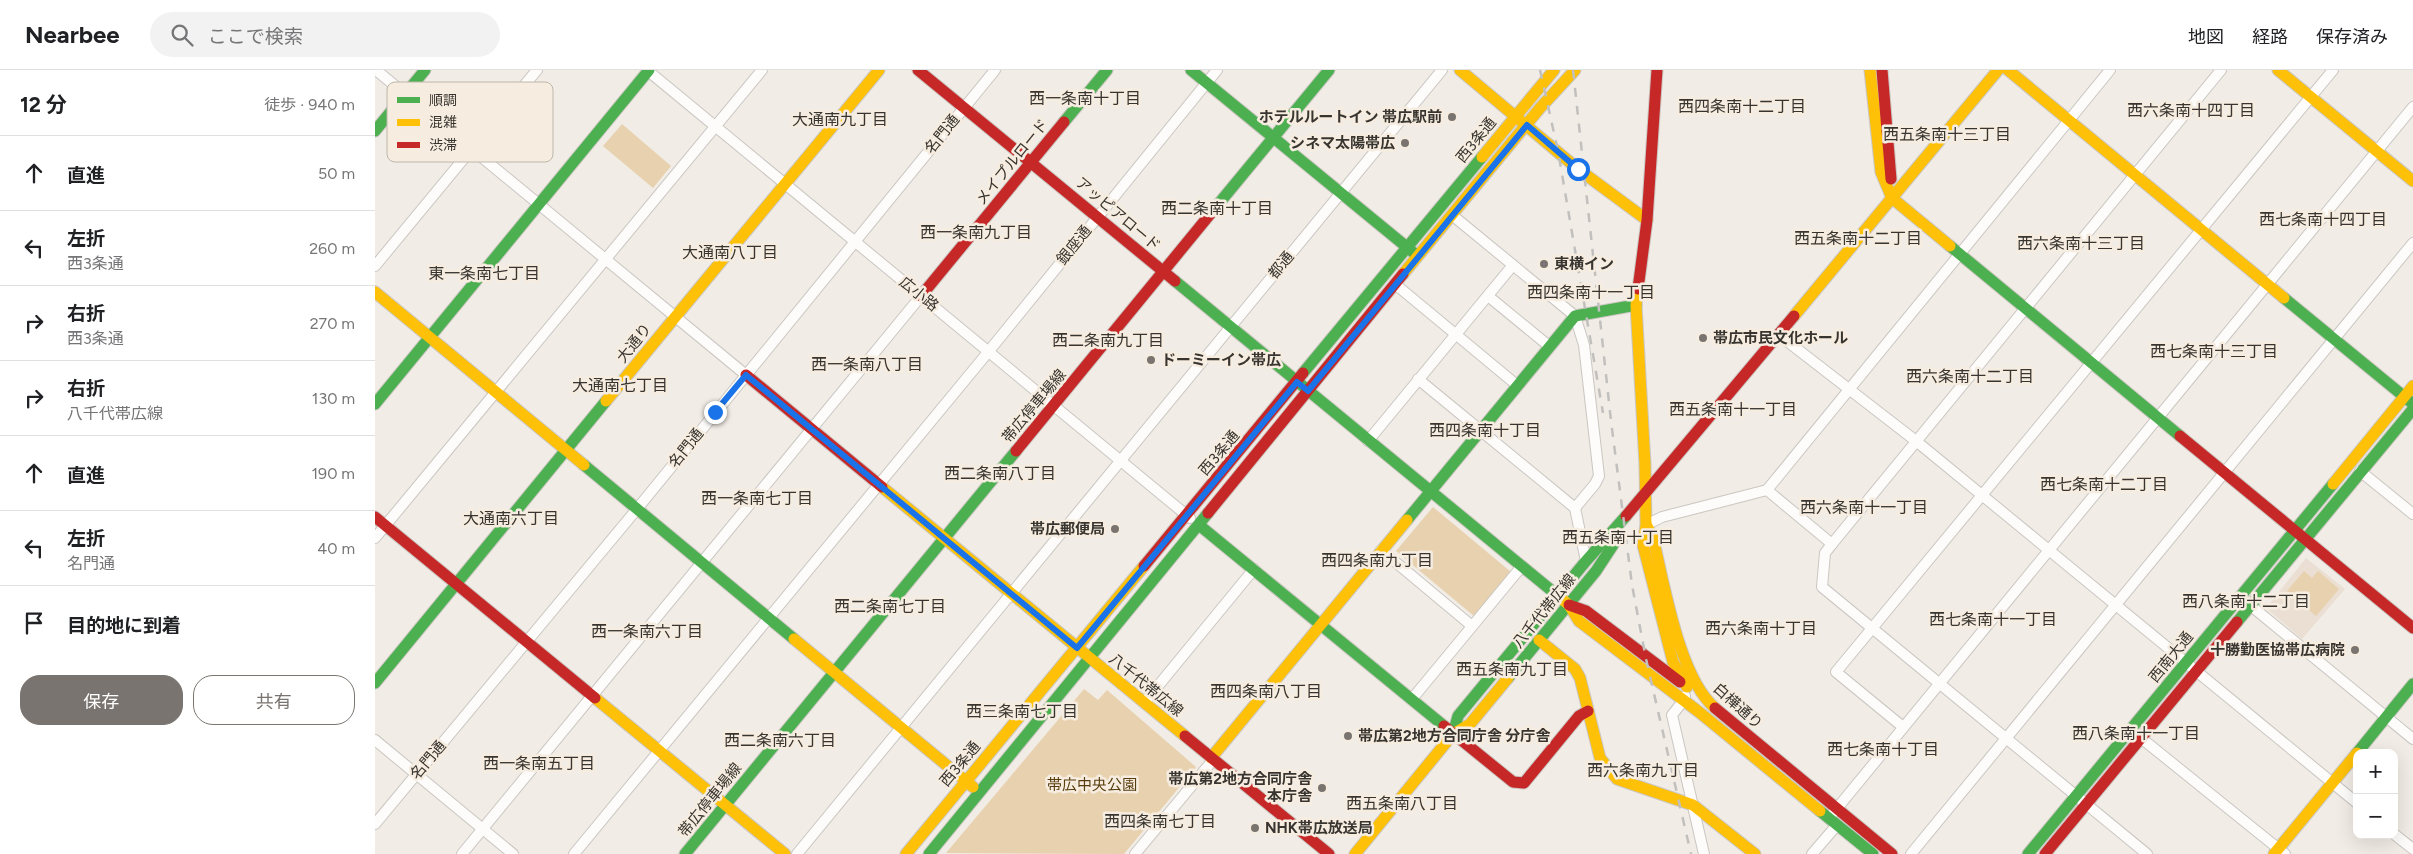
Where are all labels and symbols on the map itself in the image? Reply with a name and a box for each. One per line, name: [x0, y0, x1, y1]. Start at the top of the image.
legend: [387, 82, 553, 162]
district label: 西一条南十丁目: [1029, 89, 1141, 108]
text: 順調: [429, 92, 457, 109]
district label: 西四条南十二丁目: [1678, 97, 1806, 116]
district label: 西六条南十四丁目: [2127, 101, 2255, 120]
place label: ホテルルートイン 帯広駅前: [1258, 108, 1442, 126]
district label: 大通南九丁目: [792, 110, 888, 129]
street label: 名門通: [921, 111, 963, 157]
marker: ホテルルートイン 帯広駅前: [1446, 111, 1458, 123]
text: 混雑: [429, 114, 457, 131]
street label: 西3条通: [1452, 114, 1500, 166]
street label: メイプルロード: [972, 116, 1052, 208]
district label: 西五条南十三丁目: [1883, 125, 2011, 144]
place label: シネマ太陽帯広: [1290, 134, 1395, 152]
text: 渋滞: [429, 137, 457, 154]
marker: シネマ太陽帯広: [1399, 137, 1411, 149]
route start: [1567, 158, 1590, 181]
street label: アッピアロード: [1072, 173, 1164, 255]
district label: 西二条南十丁目: [1161, 199, 1273, 218]
district label: 西七条南十四丁目: [2259, 210, 2387, 229]
street label: 銀座通: [1053, 222, 1095, 268]
district label: 西一条南九丁目: [920, 223, 1032, 242]
district label: 西五条南十二丁目: [1794, 229, 1922, 248]
district label: 西六条南十三丁目: [2017, 234, 2145, 253]
district label: 大通南八丁目: [682, 243, 778, 262]
street label: 都通: [1264, 248, 1298, 282]
place label: 東横イン: [1554, 255, 1614, 273]
marker: 東横イン: [1538, 258, 1550, 270]
district label: 東一条南七丁目: [428, 264, 540, 283]
street label: 広小路: [896, 273, 942, 315]
district label: 西四条南十一丁目: [1527, 283, 1655, 302]
street label: 大通り: [613, 320, 655, 366]
place label: 帯広市民文化ホール: [1713, 329, 1848, 347]
district label: 西二条南九丁目: [1052, 331, 1164, 350]
marker: 帯広市民文化ホール: [1697, 332, 1709, 344]
district label: 西七条南十三丁目: [2150, 342, 2278, 361]
place label: ドーミーイン帯広: [1161, 351, 1281, 369]
marker: ドーミーイン帯広: [1145, 354, 1157, 366]
district label: 西一条南八丁目: [811, 355, 923, 374]
street label: 帯広停車場線: [998, 366, 1070, 446]
district label: 西六条南十二丁目: [1906, 367, 2034, 386]
district label: 大通南七丁目: [572, 376, 668, 395]
district label: 西五条南十一丁目: [1669, 400, 1797, 419]
route end: [704, 401, 727, 424]
district label: 西四条南十丁目: [1429, 421, 1541, 440]
street label: 名門通: [665, 425, 707, 471]
street label: 西3条通: [1195, 427, 1243, 479]
district label: 西二条南八丁目: [944, 464, 1056, 483]
district label: 西七条南十二丁目: [2040, 475, 2168, 494]
district label: 西一条南七丁目: [701, 489, 813, 508]
district label: 西六条南十一丁目: [1800, 498, 1928, 517]
district label: 大通南六丁目: [463, 509, 559, 528]
place label: 帯広郵便局: [1030, 520, 1105, 538]
marker: 帯広郵便局: [1109, 523, 1121, 535]
district label: 西五条南十丁目: [1562, 528, 1674, 547]
district label: 西四条南九丁目: [1321, 551, 1433, 570]
street label: 八千代帯広線: [1509, 570, 1579, 652]
district label: 西八条南十二丁目: [2182, 592, 2310, 611]
district label: 西二条南七丁目: [834, 597, 946, 616]
district label: 西七条南十一丁目: [1929, 610, 2057, 629]
district label: 西六条南十丁目: [1705, 619, 1817, 638]
district label: 西一条南六丁目: [591, 622, 703, 641]
street label: 西南大通: [2145, 628, 2197, 686]
place label: 十勝勤医協帯広病院: [2210, 641, 2345, 659]
marker: 十勝勤医協帯広病院: [2349, 644, 2361, 656]
street label: 八千代帯広線: [1105, 650, 1187, 720]
district label: 西五条南九丁目: [1456, 660, 1568, 679]
street label: 白樺通り: [1710, 679, 1766, 733]
district label: 西四条南八丁目: [1210, 682, 1322, 701]
district label: 西三条南七丁目: [966, 702, 1078, 721]
district label: 西八条南十一丁目: [2072, 724, 2200, 743]
place label: 帯広第2地方合同庁舎 分庁舎: [1358, 727, 1551, 745]
marker: 帯広第2地方合同庁舎 分庁舎: [1342, 730, 1354, 742]
district label: 西二条南六丁目: [724, 731, 836, 750]
street label: 名門通: [407, 737, 449, 783]
street label: 西3条通: [936, 738, 984, 790]
district label: 西七条南十丁目: [1827, 740, 1939, 759]
district label: 西一条南五丁目: [483, 754, 595, 773]
street label: 帯広停車場線: [675, 759, 745, 841]
district label: 西六条南九丁目: [1587, 761, 1699, 780]
place label: 帯広第2地方合同庁舎 本庁舎: [1168, 770, 1313, 805]
park label: 帯広中央公園: [1047, 776, 1137, 794]
marker: 帯広第2地方合同庁舎 本庁舎: [1316, 782, 1328, 794]
district label: 西五条南八丁目: [1346, 794, 1458, 813]
district label: 西四条南七丁目: [1104, 812, 1216, 831]
place label: NHK帯広放送局: [1265, 819, 1373, 837]
marker: NHK帯広放送局: [1249, 822, 1261, 834]

